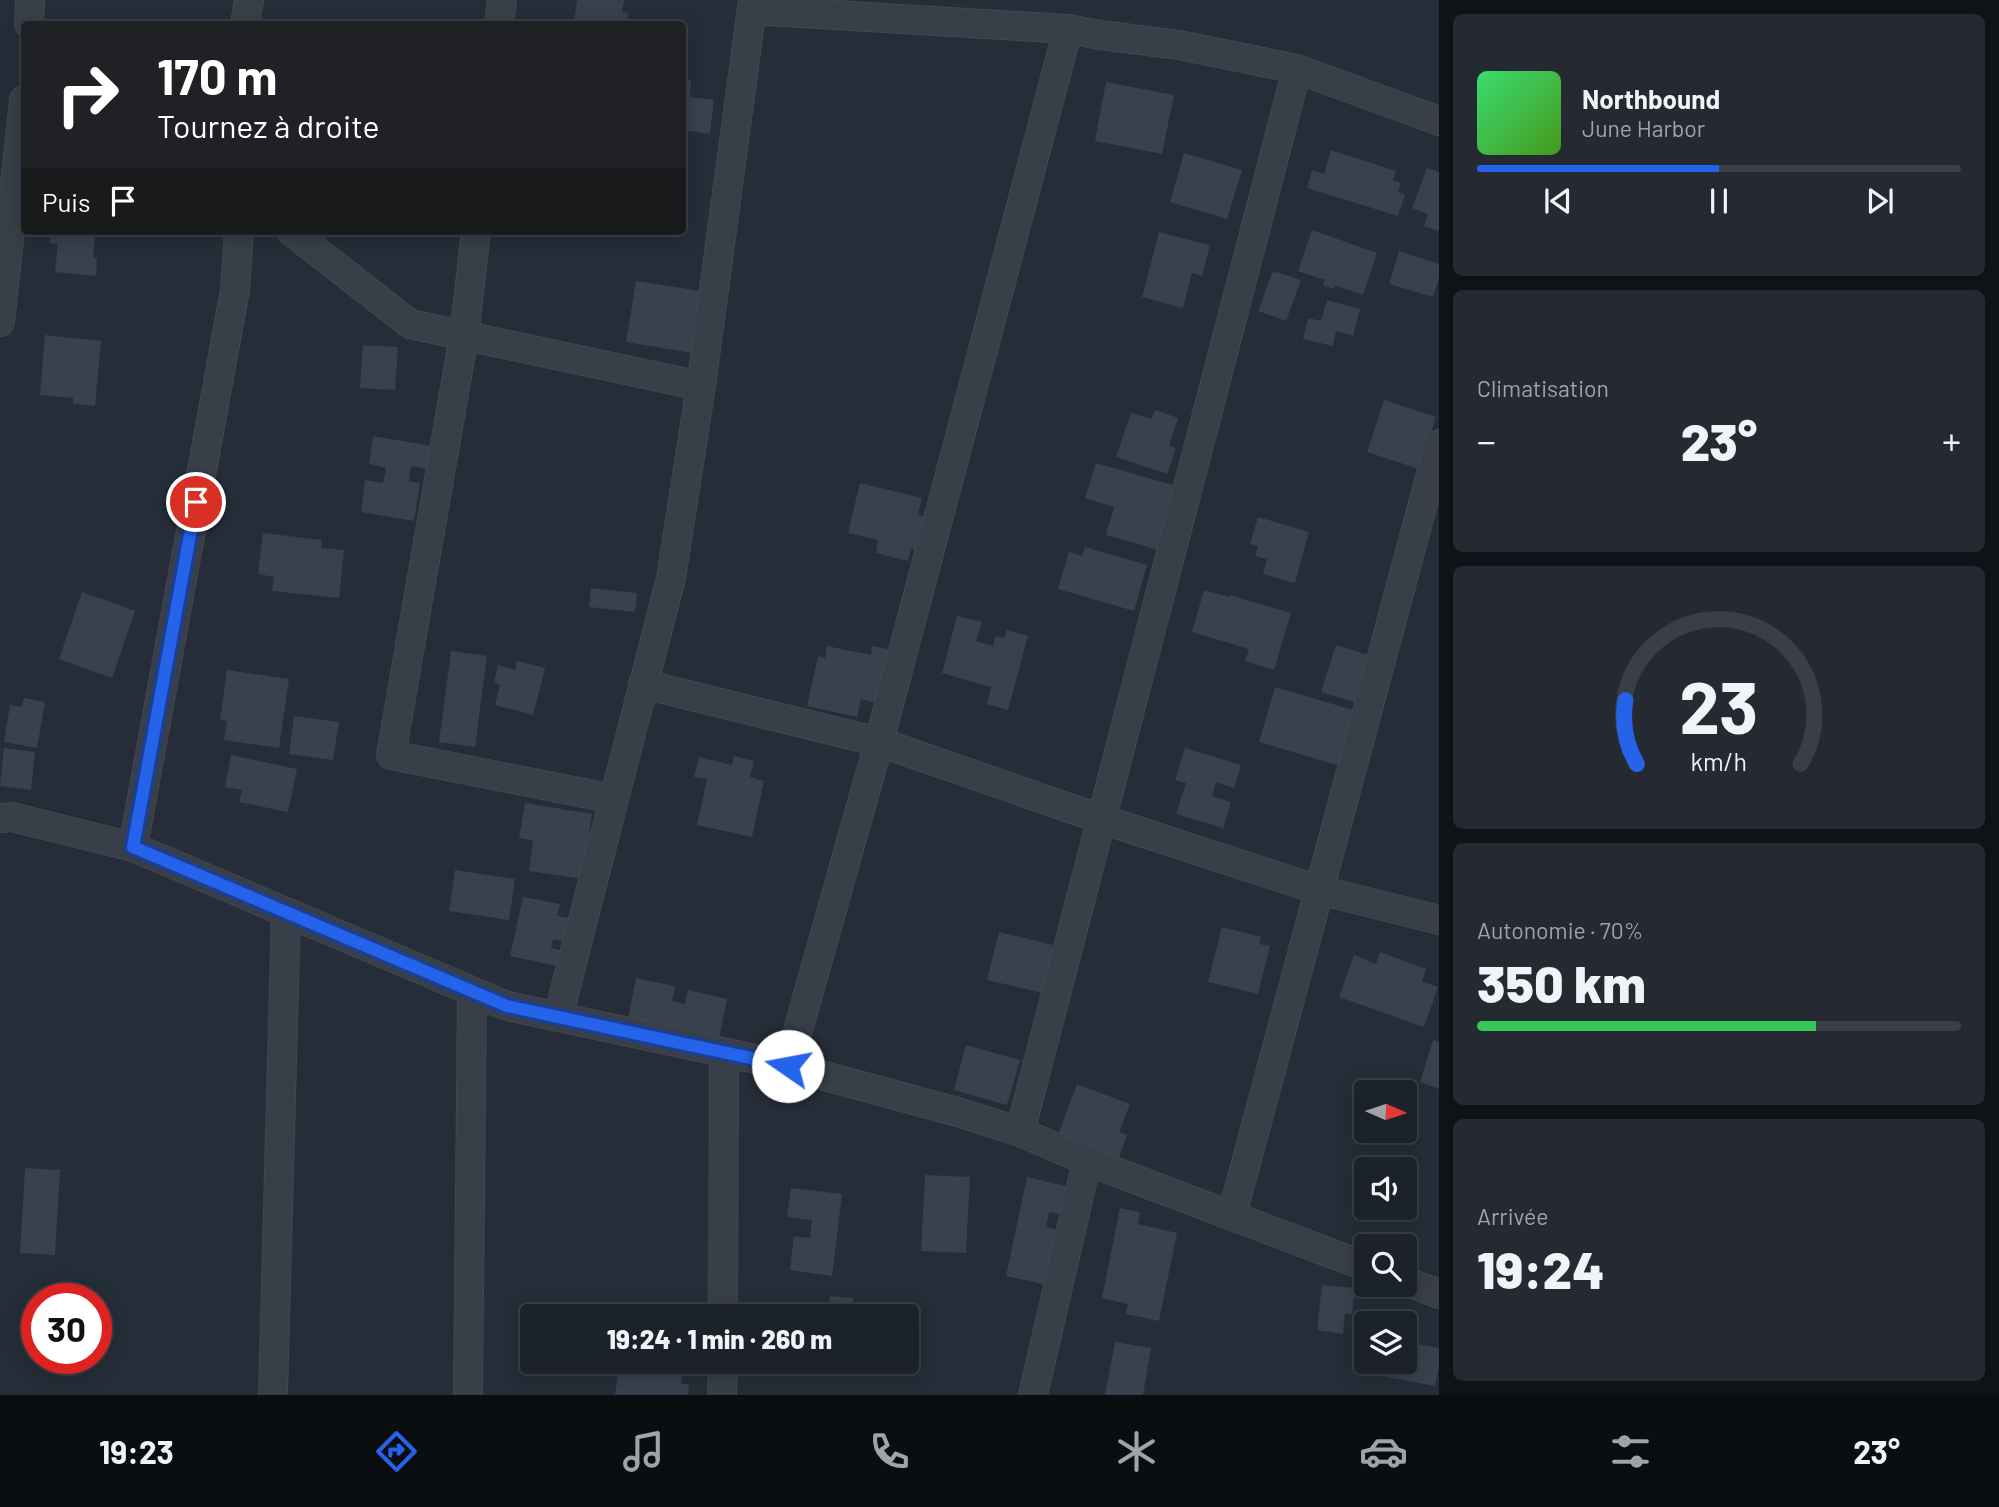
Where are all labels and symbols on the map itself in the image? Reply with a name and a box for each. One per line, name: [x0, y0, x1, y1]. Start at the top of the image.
pin: [166, 472, 226, 532]
position arrow: [751, 1029, 825, 1103]
north arrow: [1354, 1080, 1418, 1143]
speed limit sign: 30: [21, 1283, 112, 1374]

